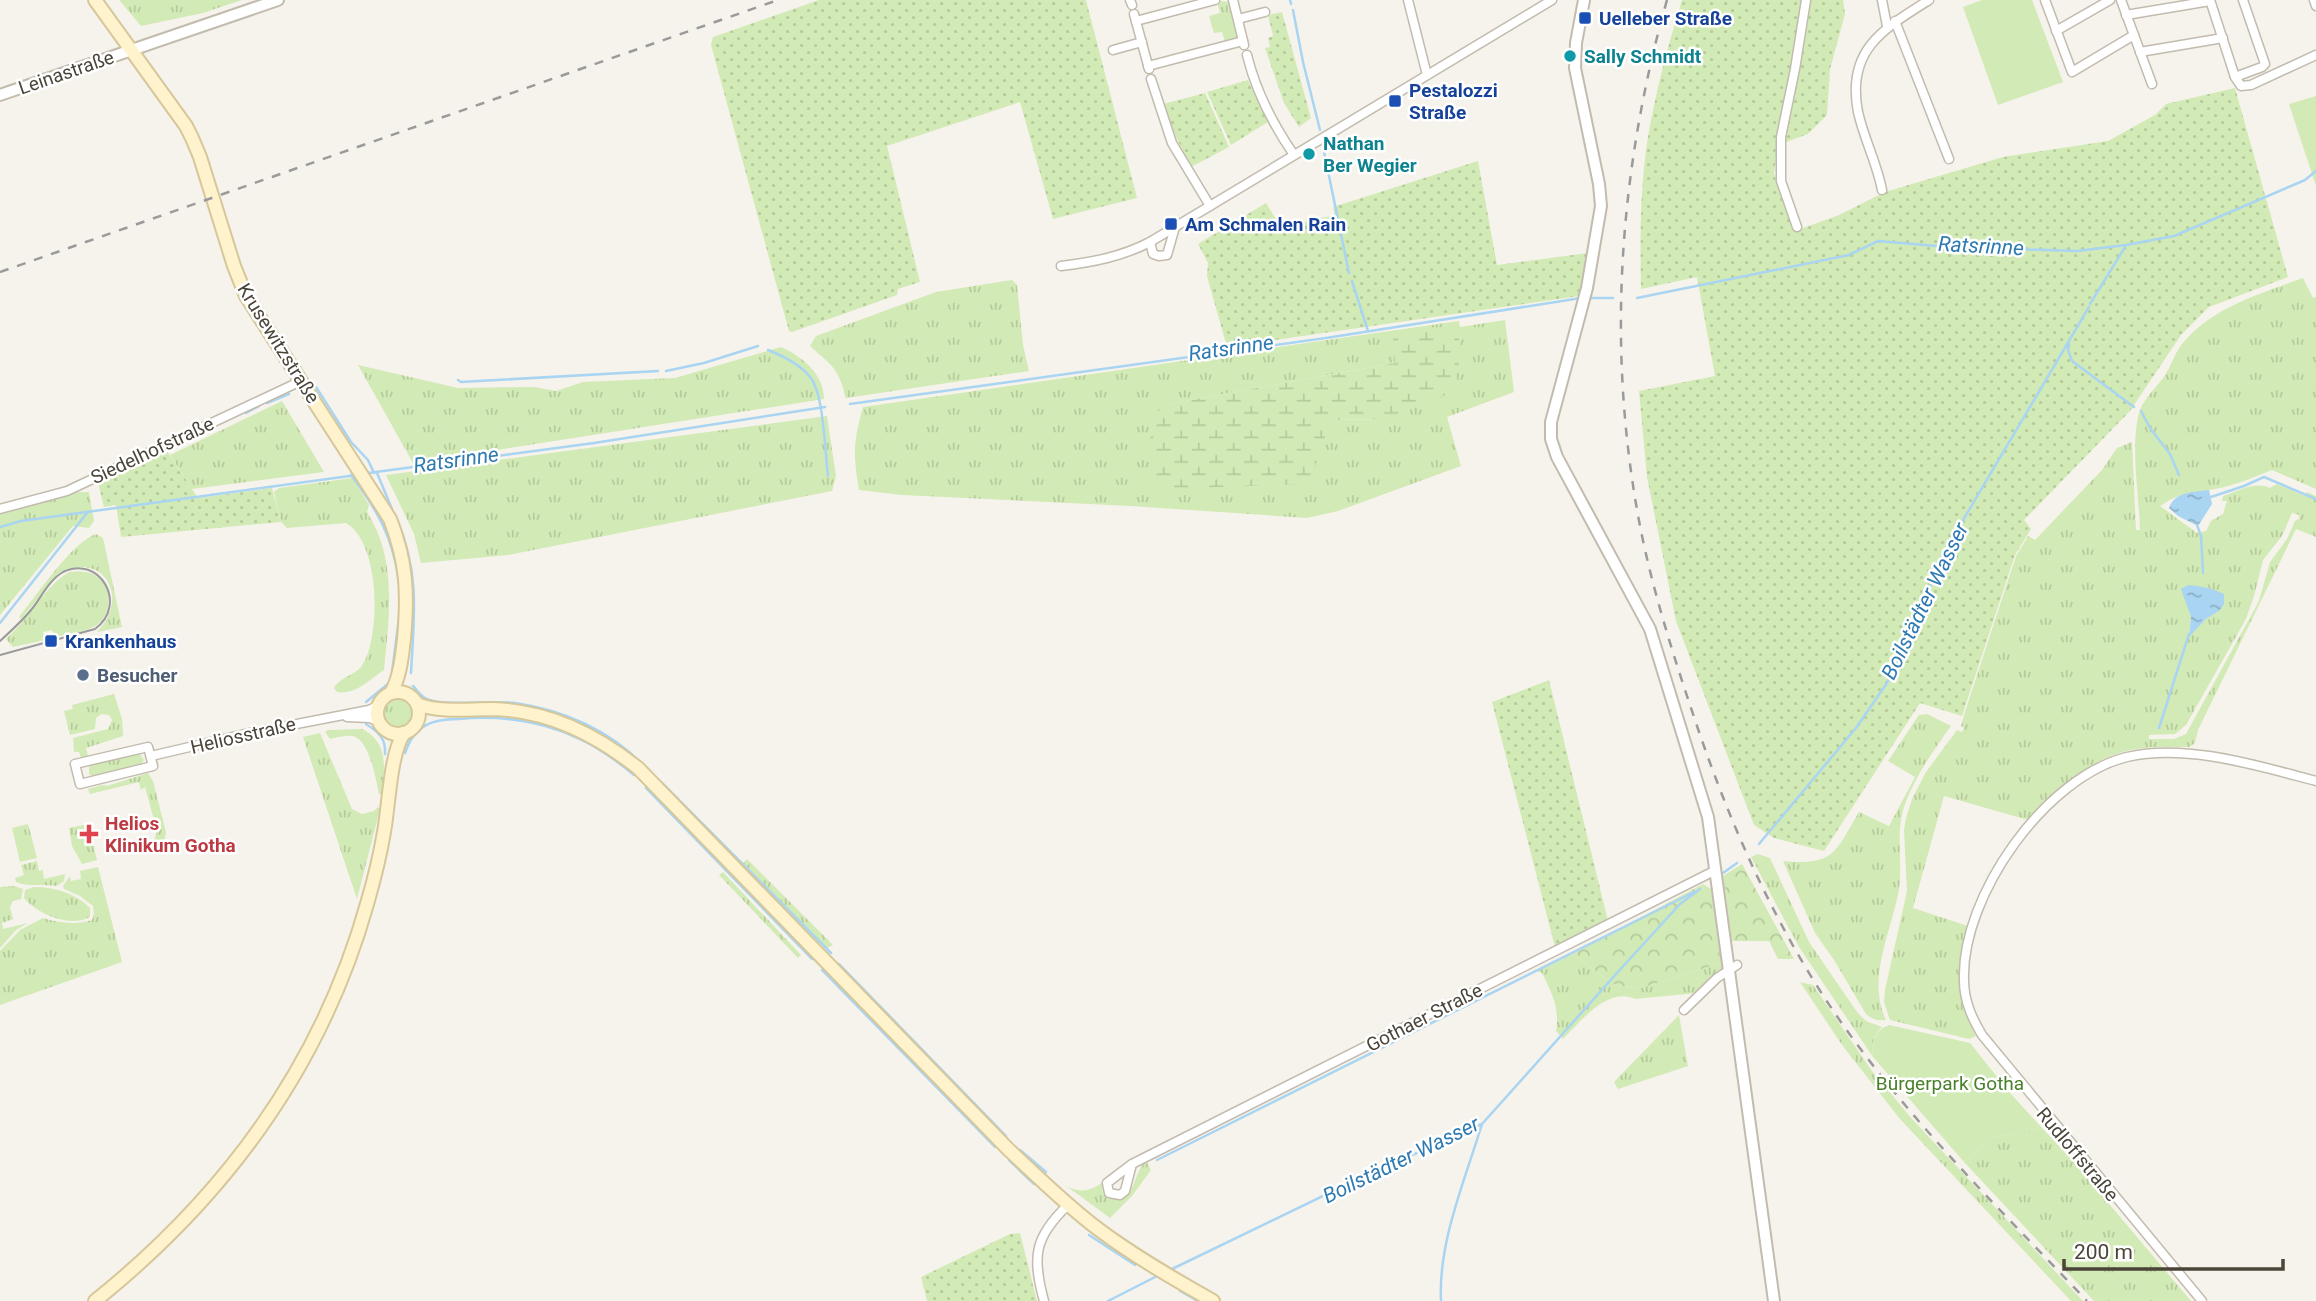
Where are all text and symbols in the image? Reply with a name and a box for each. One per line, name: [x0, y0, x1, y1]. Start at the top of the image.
place label: Uelleber Straße: [1599, 7, 1732, 30]
marker: Uelleber Straße: [1577, 10, 1593, 26]
street label: Leinastraße: [15, 45, 117, 100]
place label: Sally Schmidt: [1584, 45, 1702, 68]
marker: Sally Schmidt: [1562, 48, 1578, 64]
place label: Pestalozzi Straße: [1409, 79, 1498, 124]
marker: Pestalozzi Straße: [1387, 93, 1403, 109]
place label: Nathan Ber Wegier: [1323, 132, 1417, 177]
marker: Nathan Ber Wegier: [1301, 146, 1317, 162]
place label: Am Schmalen Rain: [1185, 213, 1346, 236]
marker: Am Schmalen Rain: [1163, 216, 1179, 232]
water label: Ratsrinne: [1937, 232, 2025, 260]
street label: Krusewitzstraße: [233, 279, 325, 407]
water label: Ratsrinne: [1187, 330, 1275, 366]
street label: Siedelhofstraße: [87, 412, 217, 489]
water label: Ratsrinne: [412, 442, 500, 478]
water label: Boilstädter Wasser: [1877, 518, 1974, 683]
place label: Krankenhaus: [65, 630, 177, 653]
marker: Krankenhaus: [43, 633, 59, 649]
place label: Besucher: [97, 664, 178, 687]
marker: Besucher: [75, 667, 91, 683]
street label: Heliosstraße: [188, 712, 298, 759]
place label: Helios Klinikum Gotha: [105, 812, 236, 857]
marker: Helios Klinikum Gotha: [79, 824, 99, 844]
street label: Gothaer Straße: [1362, 978, 1486, 1057]
park label: Bürgerpark Gotha: [1876, 1072, 2024, 1095]
street label: Rudloffstraße: [2032, 1103, 2124, 1206]
water label: Boilstädter Wasser: [1319, 1111, 1484, 1208]
scale bar: [2064, 1228, 2283, 1272]
text: 200 m: [2074, 1240, 2133, 1264]

